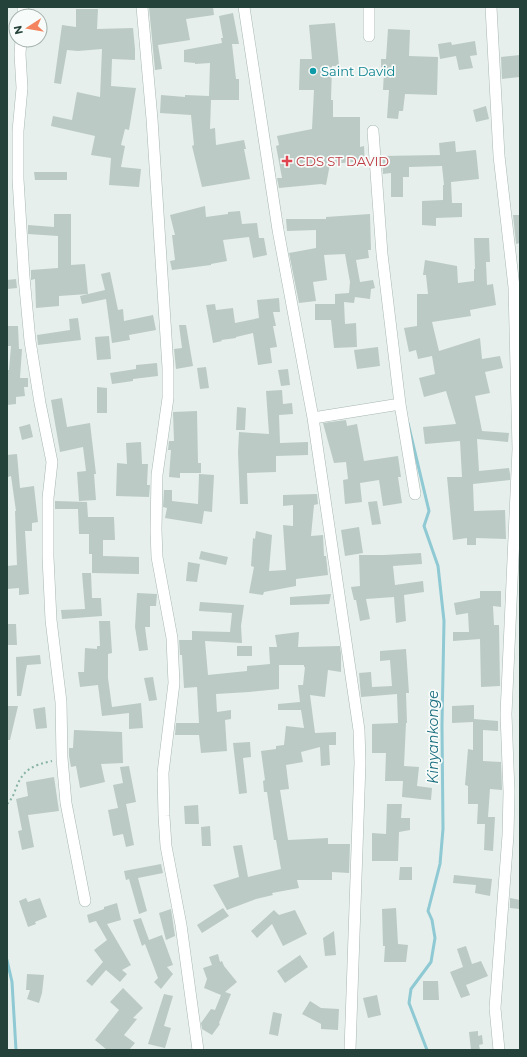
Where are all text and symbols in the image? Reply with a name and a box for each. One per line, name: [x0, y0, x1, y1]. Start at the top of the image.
north arrow: [8, 8, 48, 48]
text: N: [10, 24, 26, 36]
place label: Saint David: [321, 63, 395, 79]
marker: Saint David: [308, 66, 318, 76]
place label: CDS ST DAVID: [296, 153, 389, 169]
marker: CDS ST DAVID: [281, 155, 293, 167]
water label: Kinyankonge: [424, 690, 442, 784]

